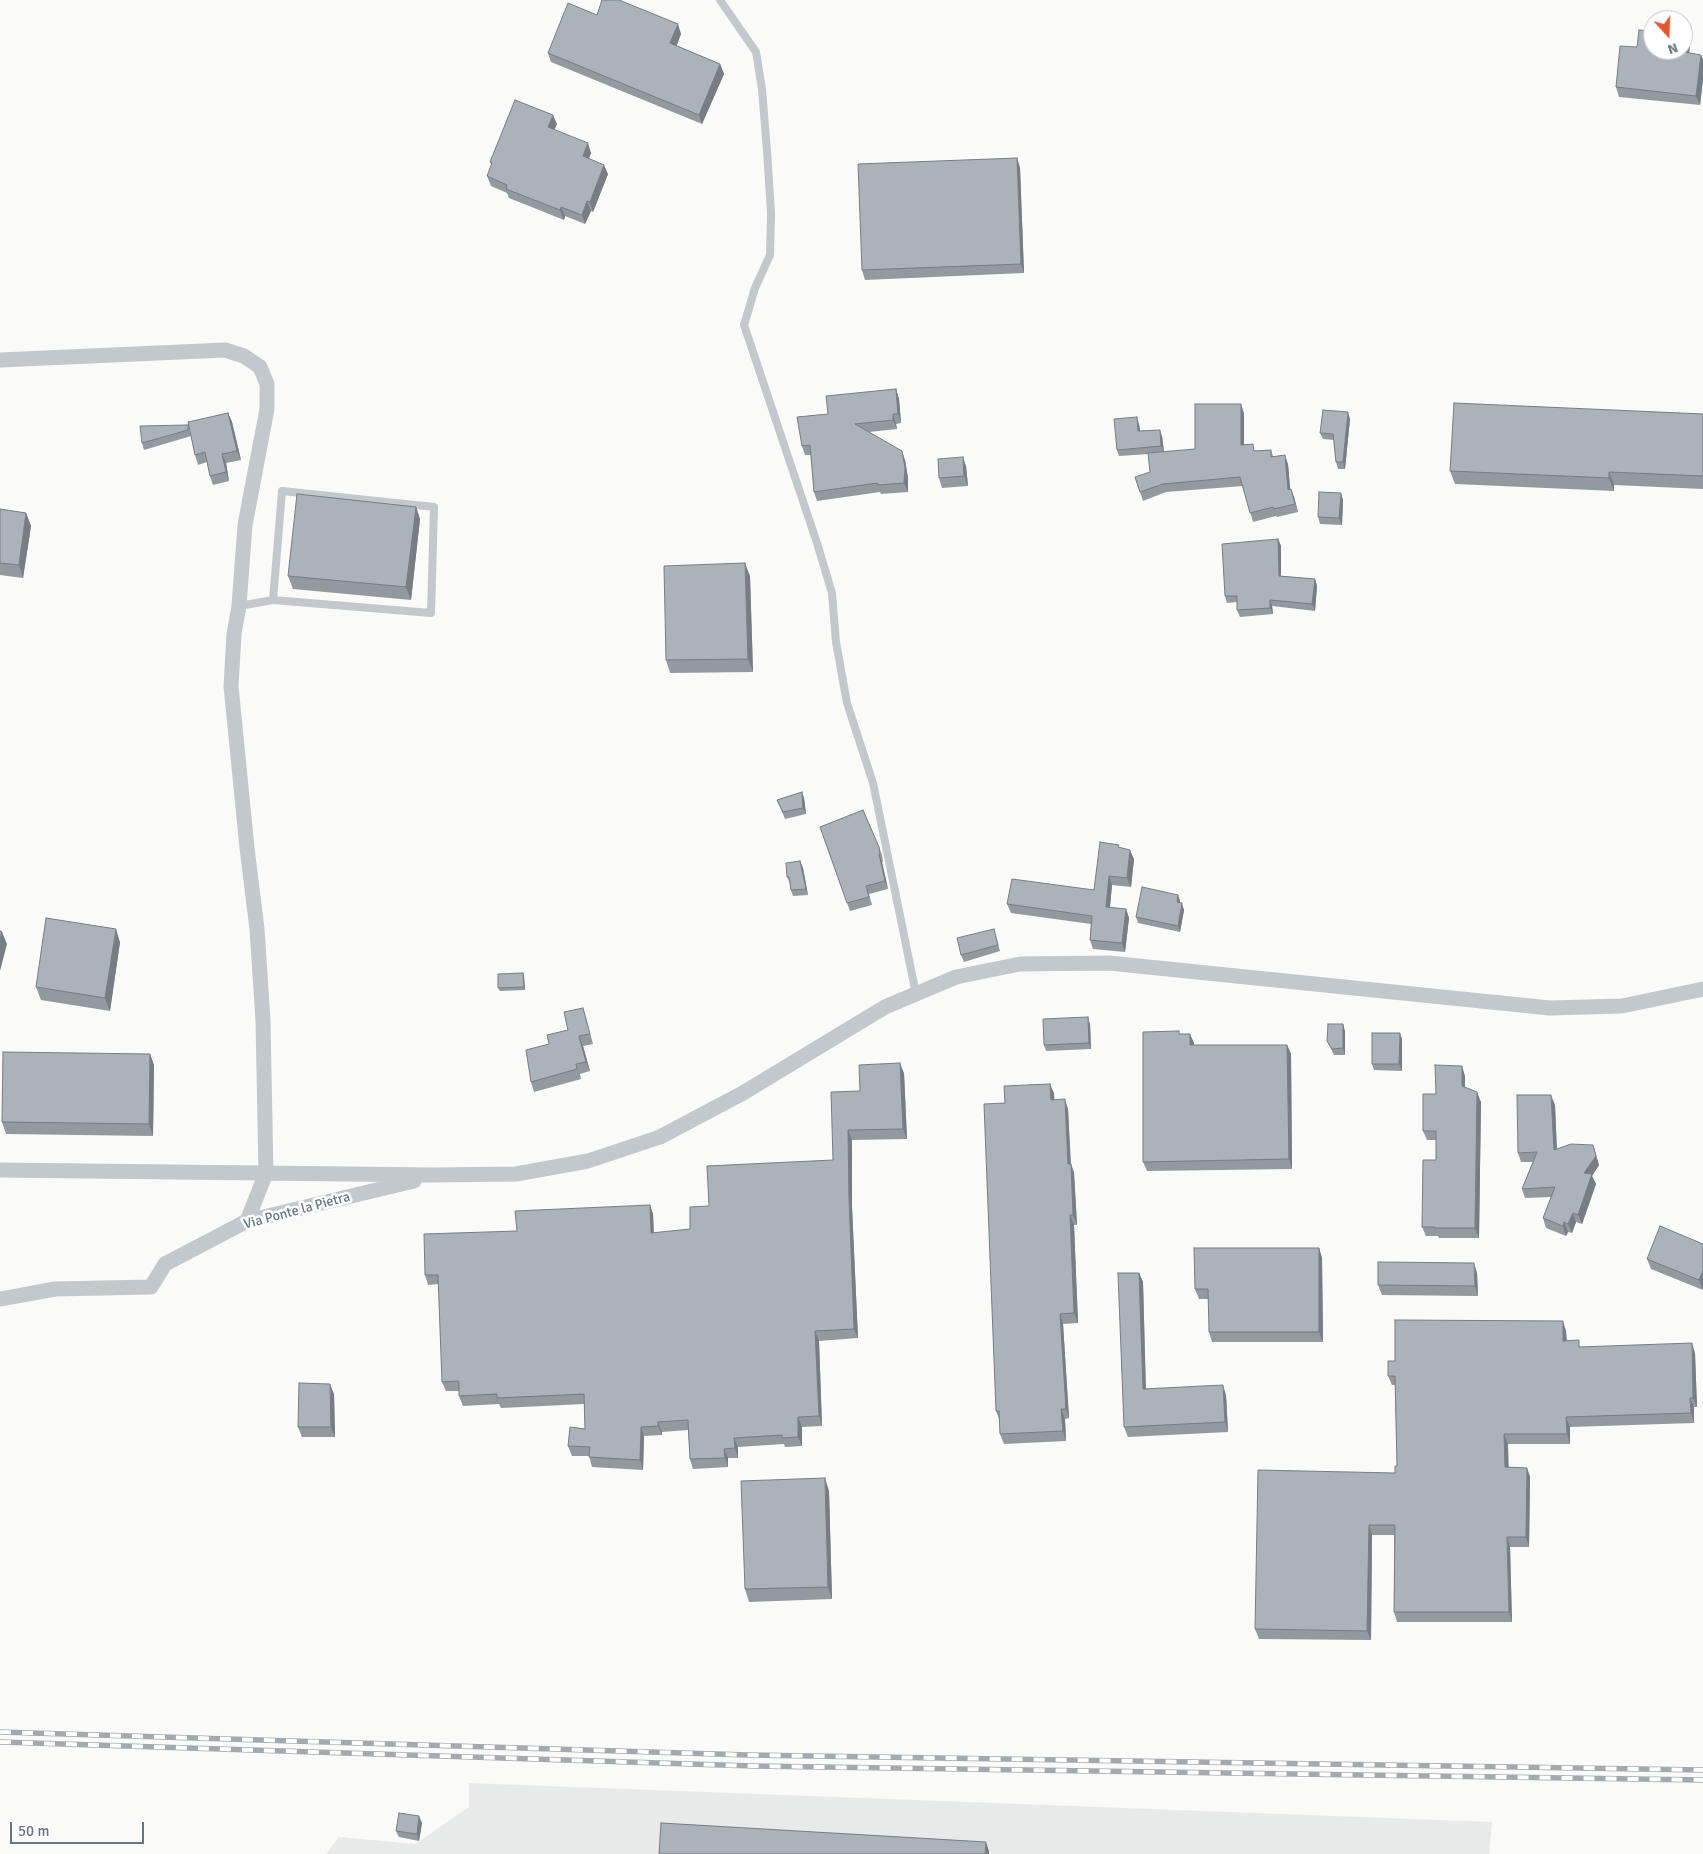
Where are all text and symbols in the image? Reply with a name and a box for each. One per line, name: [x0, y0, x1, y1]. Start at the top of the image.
north arrow: [1643, 10, 1693, 60]
text: N: [1665, 39, 1680, 58]
street label: Via Ponte la Pietra: [242, 1189, 352, 1233]
scale bar: [12, 1812, 146, 1844]
text: 50 m: [18, 1822, 49, 1840]

